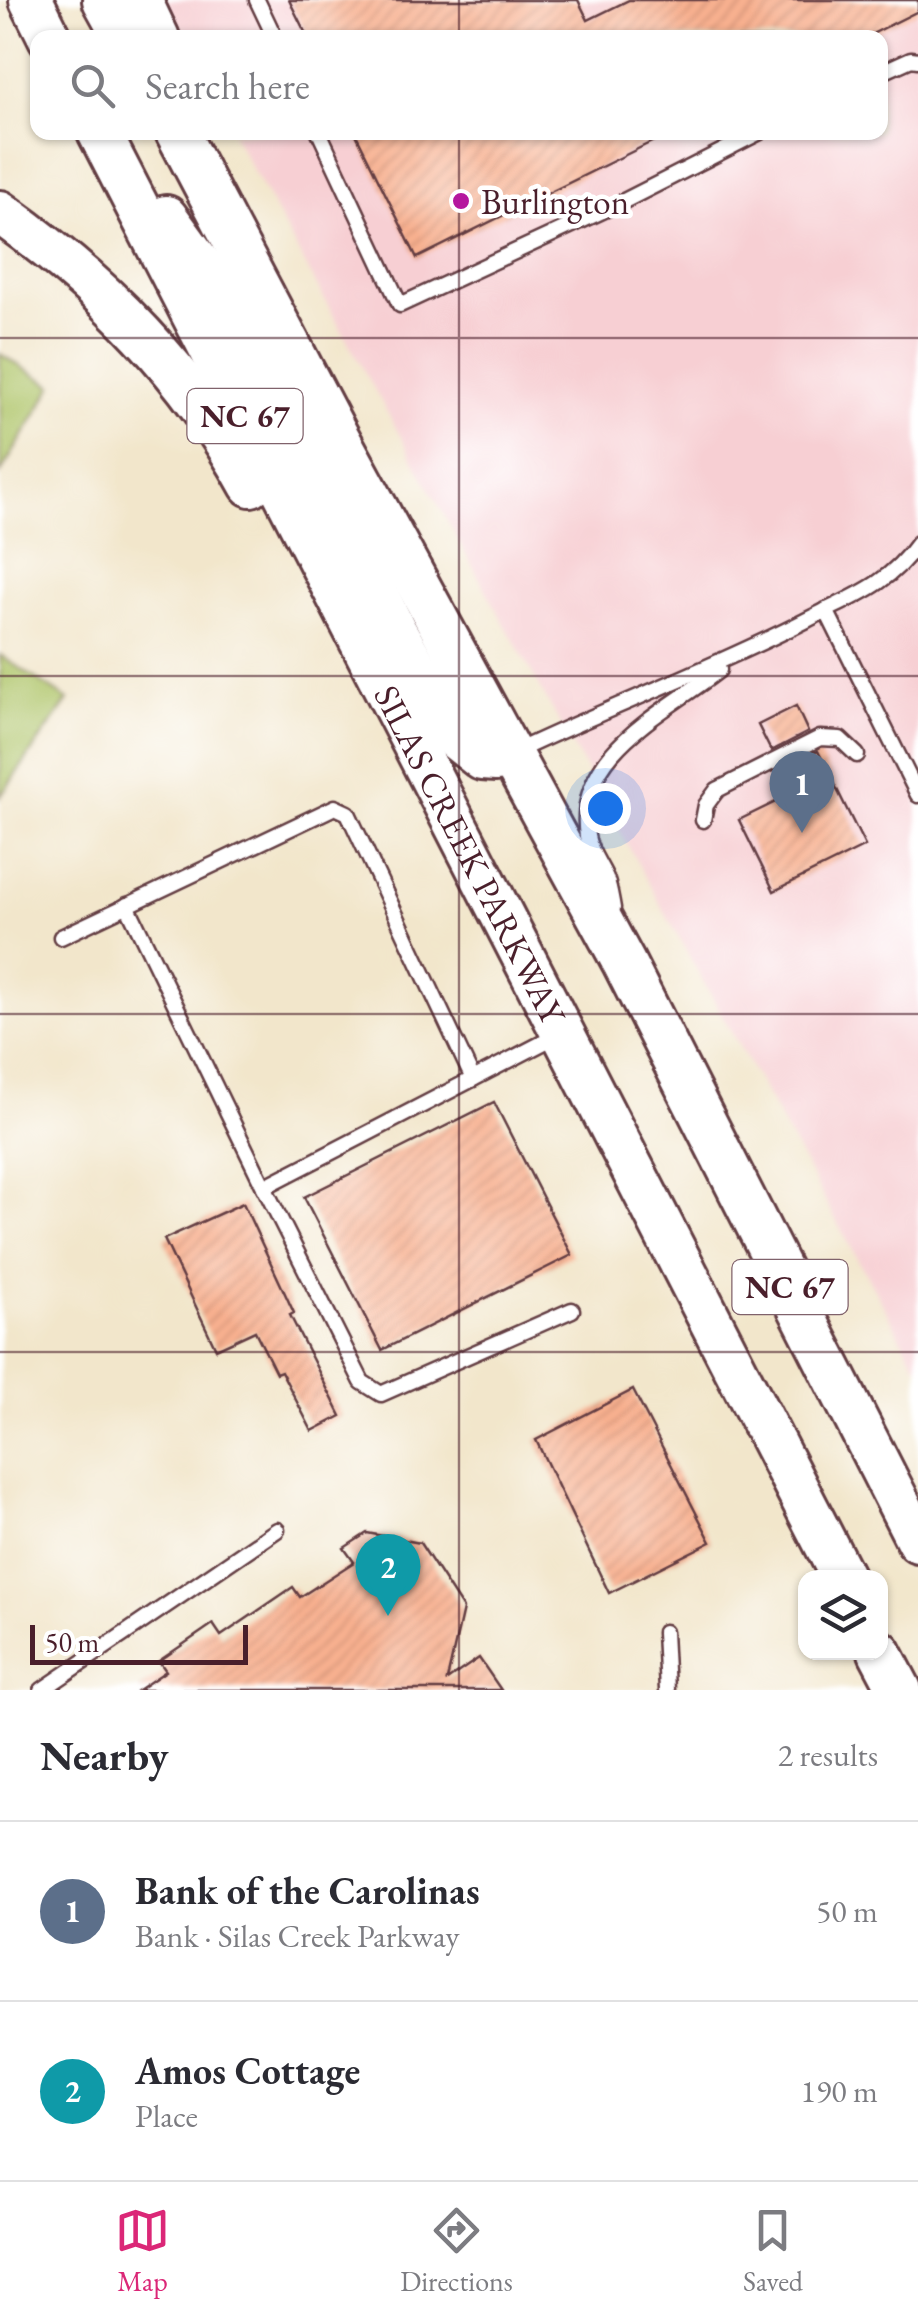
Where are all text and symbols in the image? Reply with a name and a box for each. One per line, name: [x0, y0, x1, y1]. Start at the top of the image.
search box: [30, 30, 888, 140]
icon: search: [65, 58, 120, 113]
text: Search here: [145, 61, 310, 110]
place label: Burlington: [481, 179, 629, 224]
marker: Burlington: [450, 190, 472, 212]
road number: NC 67: [188, 389, 302, 443]
street label: SILAS CREEK PARKWAY: [365, 677, 577, 1033]
pin: 1: [770, 750, 834, 833]
your location: [580, 783, 631, 834]
road number: NC 67: [732, 1260, 848, 1314]
pin: 2: [356, 1534, 420, 1616]
map controls: [798, 1570, 888, 1660]
button: layers: [798, 1570, 888, 1660]
scale bar: [30, 1620, 248, 1664]
text: 50 m: [45, 1624, 99, 1660]
text: Nearby: [40, 1728, 169, 1783]
text: 2 results: [778, 1734, 878, 1776]
text: Bank of the Carolinas: [135, 1866, 480, 1915]
text: 1: [64, 1890, 81, 1932]
text: 50 m: [816, 1890, 878, 1932]
text: Bank · Silas Creek Parkway: [135, 1915, 459, 1957]
text: Amos Cottage: [135, 2046, 360, 2095]
text: 2: [64, 2070, 81, 2112]
text: 190 m: [801, 2070, 878, 2112]
text: Place: [135, 2095, 198, 2137]
tab: Map: [115, 2203, 170, 2299]
tab: Directions: [400, 2203, 513, 2299]
tab: Saved: [743, 2203, 803, 2299]

